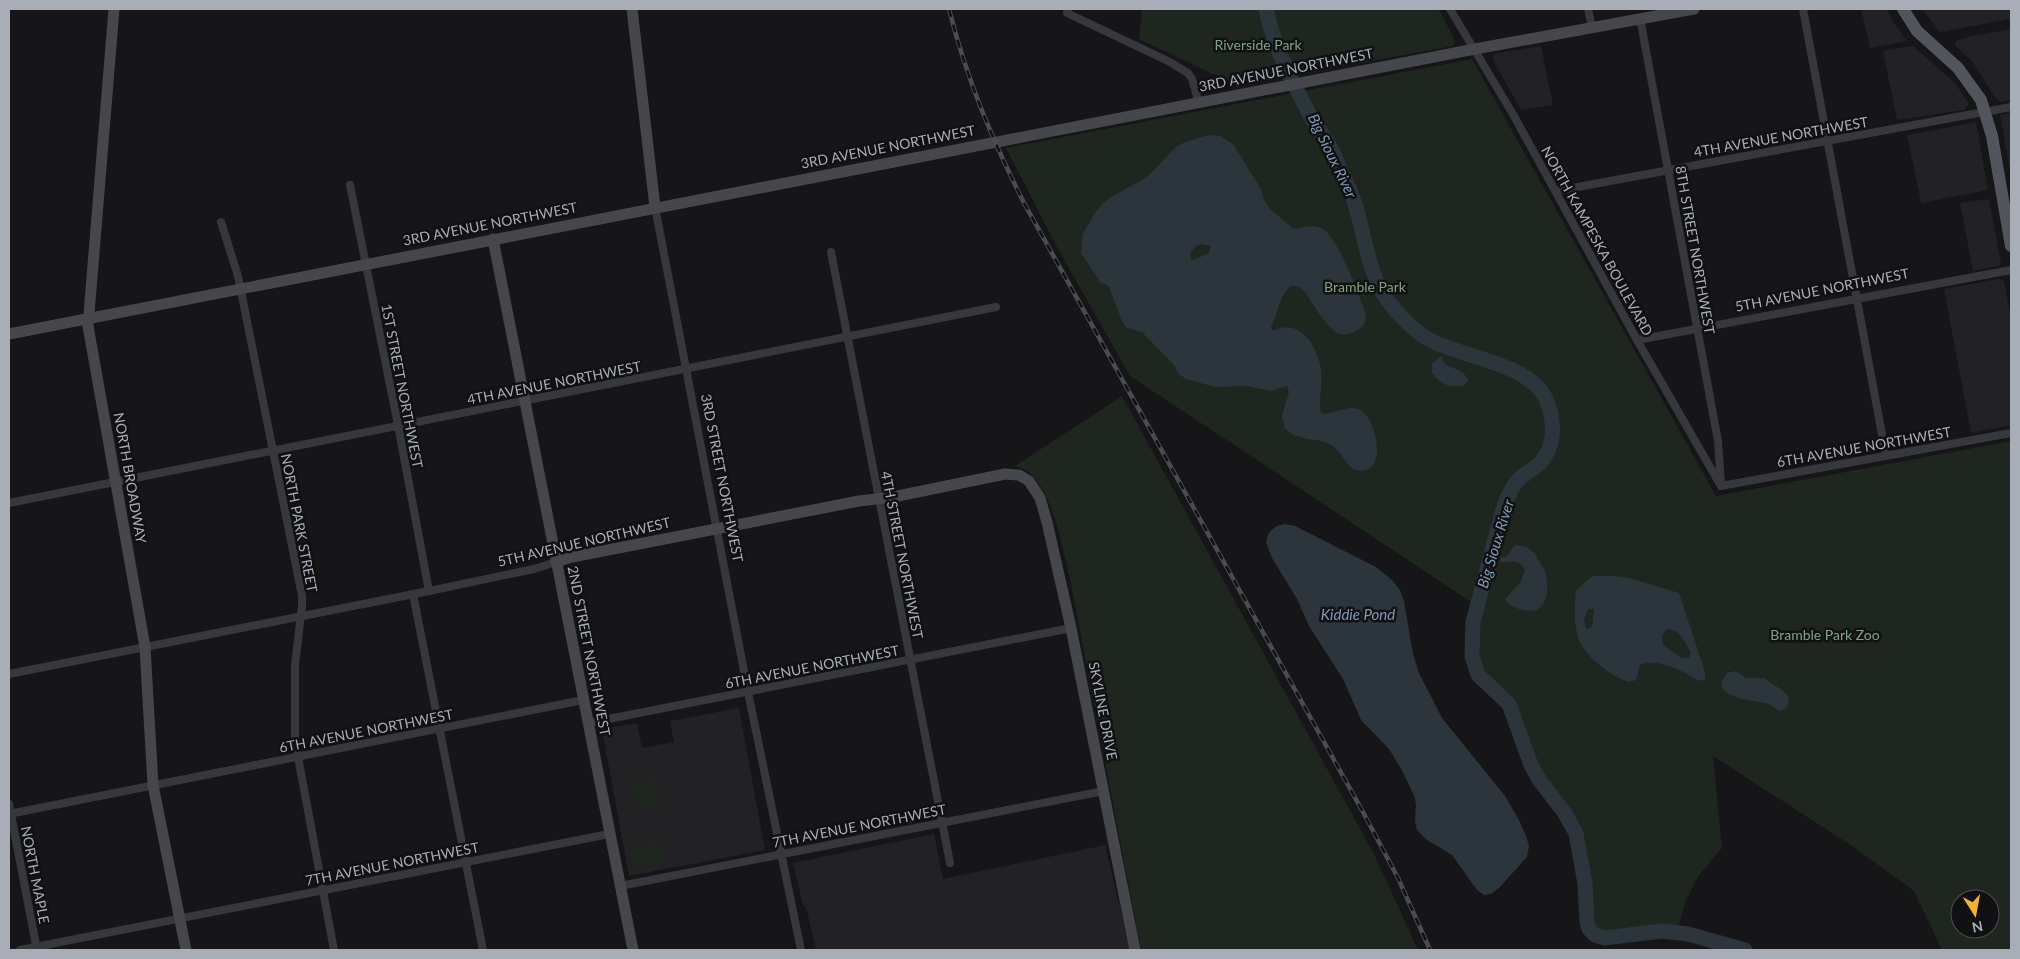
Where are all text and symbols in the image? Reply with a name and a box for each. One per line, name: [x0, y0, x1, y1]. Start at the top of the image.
park label: Riverside Park: [1214, 36, 1302, 53]
street label: 3RD AVENUE NORTHWEST: [1197, 44, 1375, 95]
water label: Big Sioux River: [1305, 110, 1361, 202]
street label: 4TH AVENUE NORTHWEST: [1692, 113, 1870, 160]
street label: 3RD AVENUE NORTHWEST: [799, 121, 977, 172]
street label: NORTH KAMPESKA BOULEVARD: [1538, 143, 1657, 338]
street label: 8TH STREET NORTHWEST: [1672, 164, 1719, 336]
street label: 3RD AVENUE NORTHWEST: [401, 198, 579, 249]
street label: 5TH AVENUE NORTHWEST: [1733, 264, 1911, 315]
park label: Bramble Park: [1324, 278, 1407, 295]
street label: 1ST STREET NORTHWEST: [378, 302, 427, 470]
street label: 4TH AVENUE NORTHWEST: [465, 357, 643, 408]
street label: 3RD STREET NORTHWEST: [698, 392, 747, 564]
street label: NORTH BROADWAY: [111, 411, 150, 545]
street label: 6TH AVENUE NORTHWEST: [1775, 423, 1953, 470]
street label: NORTH PARK STREET: [278, 452, 321, 594]
street label: 4TH STREET NORTHWEST: [878, 470, 927, 641]
water label: Big Sioux River: [1473, 496, 1517, 590]
street label: 5TH AVENUE NORTHWEST: [496, 513, 673, 570]
street label: 2ND STREET NORTHWEST: [565, 564, 614, 738]
water label: Kiddie Pond: [1321, 605, 1395, 623]
park label: Bramble Park Zoo: [1770, 626, 1880, 643]
street label: 6TH AVENUE NORTHWEST: [723, 641, 901, 692]
street label: SKYLINE DRIVE: [1086, 660, 1121, 762]
street label: 6TH AVENUE NORTHWEST: [277, 705, 455, 756]
street label: 7TH AVENUE NORTHWEST: [770, 800, 948, 851]
street label: NORTH MAPLE: [18, 825, 53, 925]
street label: 7TH AVENUE NORTHWEST: [303, 838, 481, 889]
north arrow: [1950, 889, 2000, 939]
text: N: [1971, 918, 1984, 937]

